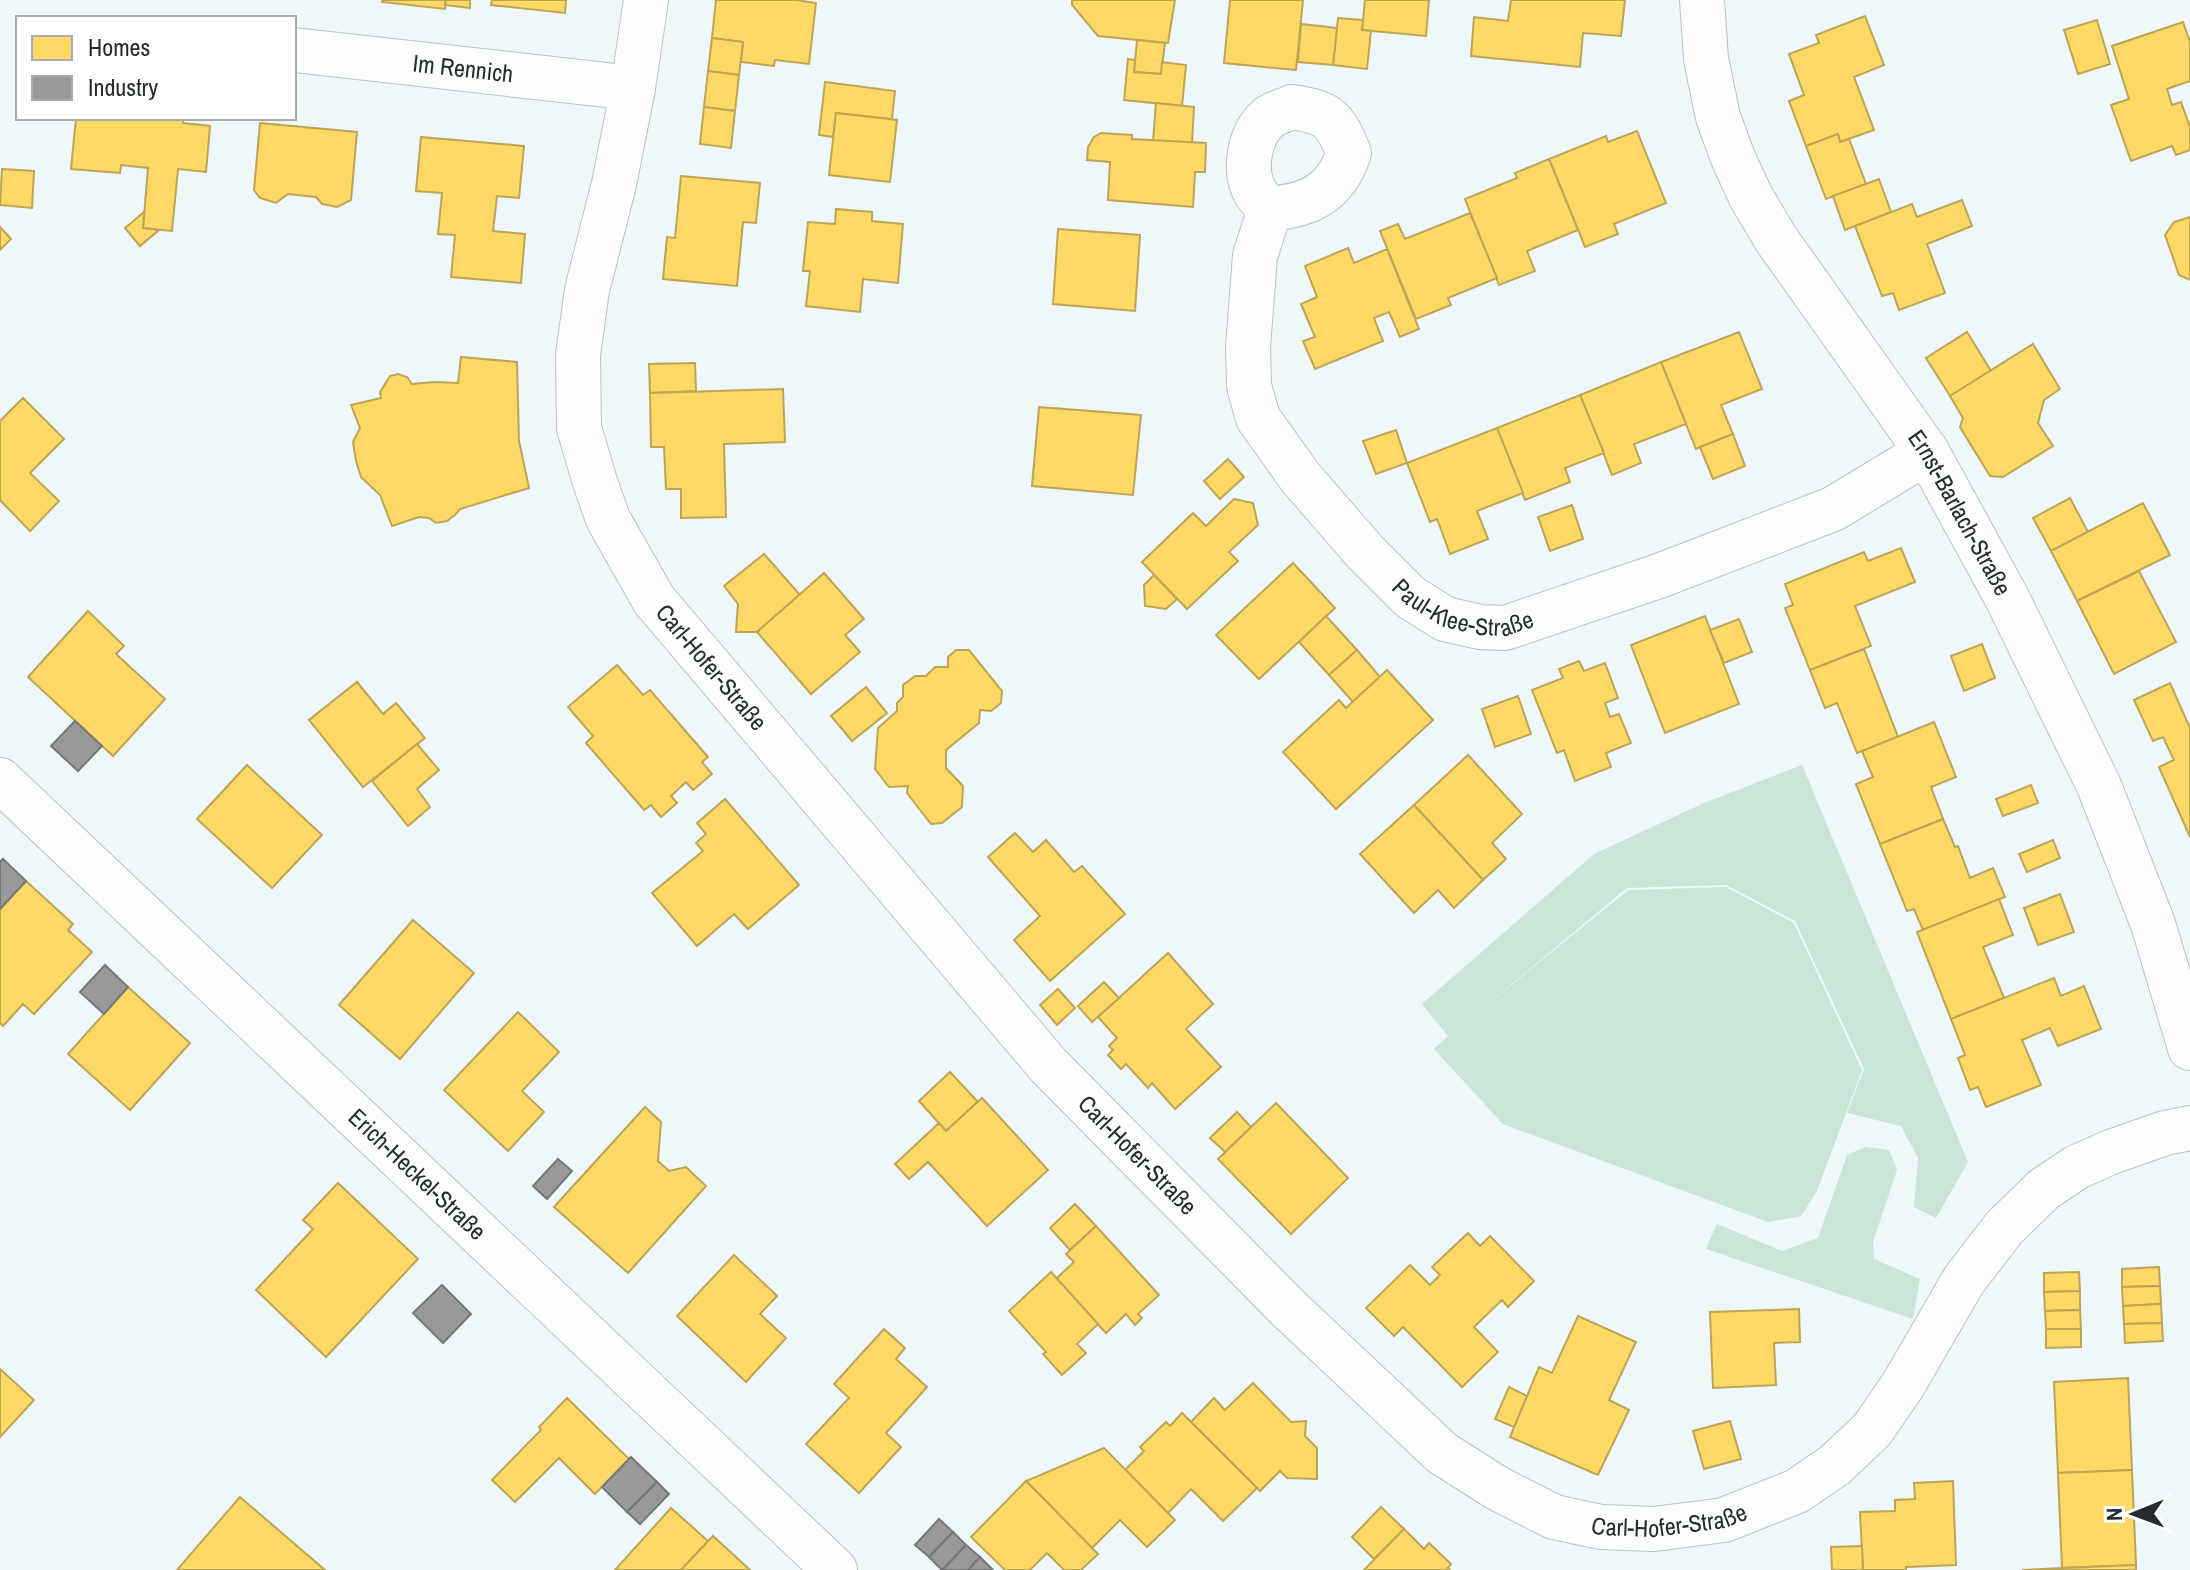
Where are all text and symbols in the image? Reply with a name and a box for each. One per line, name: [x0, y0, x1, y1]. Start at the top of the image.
legend: [16, 16, 296, 120]
text: Homes: [88, 31, 150, 63]
street label: Im Rennich: [411, 46, 515, 89]
text: Industry: [88, 71, 158, 103]
street label: Ernst-Barlach-Straße: [1901, 423, 2020, 601]
street label: Paul-Klee-Straße: [1385, 571, 1537, 644]
street label: Carl-Hofer-Straße: [649, 597, 775, 737]
street label: Carl-Hofer-Straße: [1072, 1088, 1204, 1222]
street label: Erich-Heckel-Straße: [342, 1101, 493, 1247]
north arrow: [2094, 1474, 2174, 1554]
street label: Carl-Hofer-Straße: [1589, 1496, 1751, 1544]
text: N: [2099, 1508, 2129, 1521]

